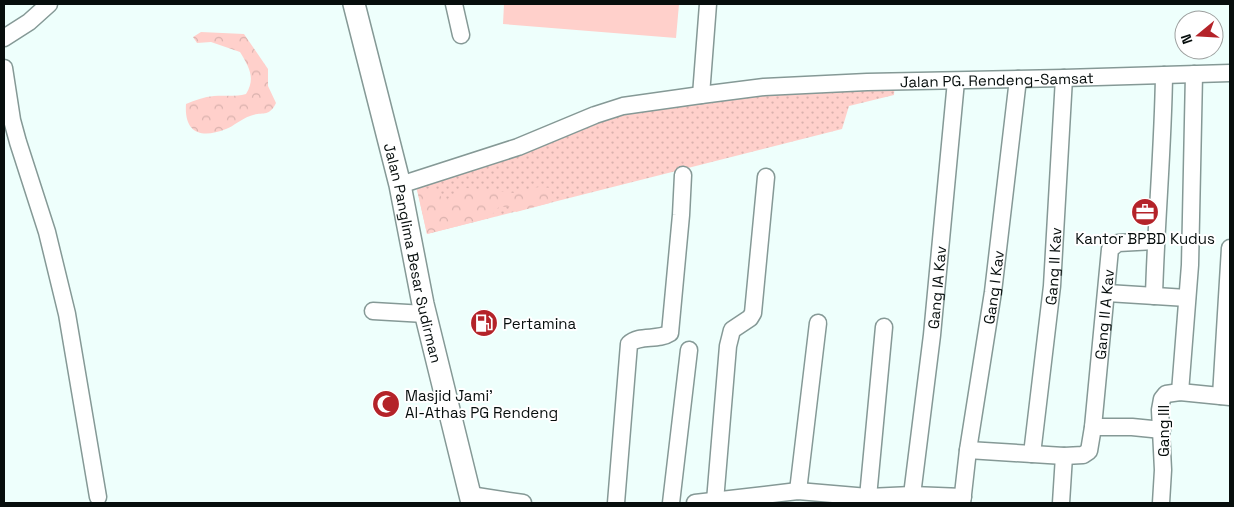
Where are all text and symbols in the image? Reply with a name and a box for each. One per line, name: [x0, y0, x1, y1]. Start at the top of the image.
north arrow: [1174, 10, 1224, 60]
text: N: [1177, 32, 1197, 46]
street label: Jalan PG. Rendeng-Samsat: [900, 68, 1094, 91]
street label: Jalan Panglima Besar Sudirman: [380, 141, 447, 365]
office icon: Kantor BPBD Kudus: [1130, 197, 1160, 227]
street label: Gang II Kav: [1040, 227, 1065, 306]
place label: Kantor BPBD Kudus: [1075, 229, 1215, 248]
street label: Gang IA Kav: [923, 245, 950, 330]
street label: Gang I Kav: [979, 249, 1007, 326]
street label: Gang II A Kav: [1090, 268, 1118, 360]
fuel station icon: Pertamina: [469, 308, 499, 338]
place label: Pertamina: [503, 314, 577, 333]
place label: Masjid Jami' Al-Athas PG Rendeng: [405, 386, 558, 422]
mosque icon: Masjid Jami' Al-Athas PG Rendeng: [371, 389, 401, 419]
street label: Gang III: [1154, 405, 1173, 457]

